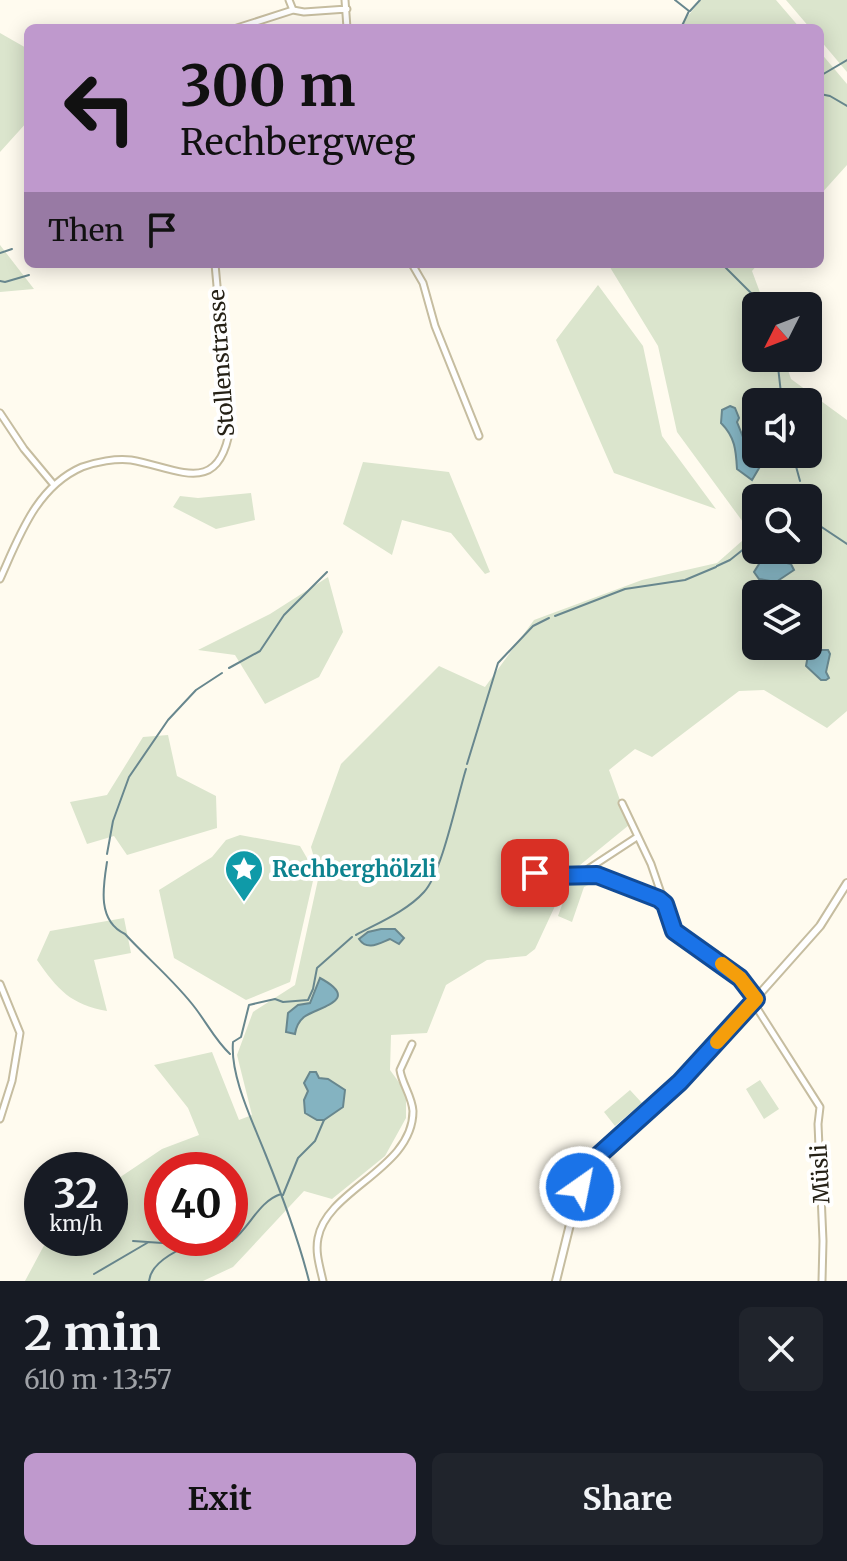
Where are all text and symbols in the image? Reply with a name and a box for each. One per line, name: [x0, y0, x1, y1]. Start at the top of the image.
text: 300 m: [180, 51, 356, 121]
icon: left: [48, 56, 152, 160]
text: Rechbergweg: [180, 120, 416, 165]
icon: arrive: [140, 208, 184, 252]
text: Then: [48, 211, 124, 249]
street label: Stollenstrasse: [202, 288, 240, 438]
north arrow: [742, 292, 822, 372]
map controls: [742, 292, 822, 660]
button: sound: [742, 388, 822, 468]
button: search: [742, 484, 822, 564]
button: layers: [742, 580, 822, 660]
pin: [501, 839, 569, 907]
place icon: Rechberghölzli: [223, 848, 265, 903]
icon: arrive: [513, 851, 557, 895]
place label: Rechberghölzli: [272, 855, 436, 883]
street label: Müsli: [804, 1144, 836, 1204]
position arrow: [538, 1145, 622, 1229]
speed limit sign: 40: [144, 1152, 248, 1256]
text: 32: [53, 1169, 99, 1219]
text: km/h: [50, 1211, 102, 1236]
text: 2 min: [24, 1303, 161, 1363]
button: close: [739, 1307, 823, 1391]
text: 610 m · 13:57: [24, 1363, 172, 1396]
button: Exit: [24, 1453, 416, 1545]
button: Share: [432, 1453, 823, 1545]

